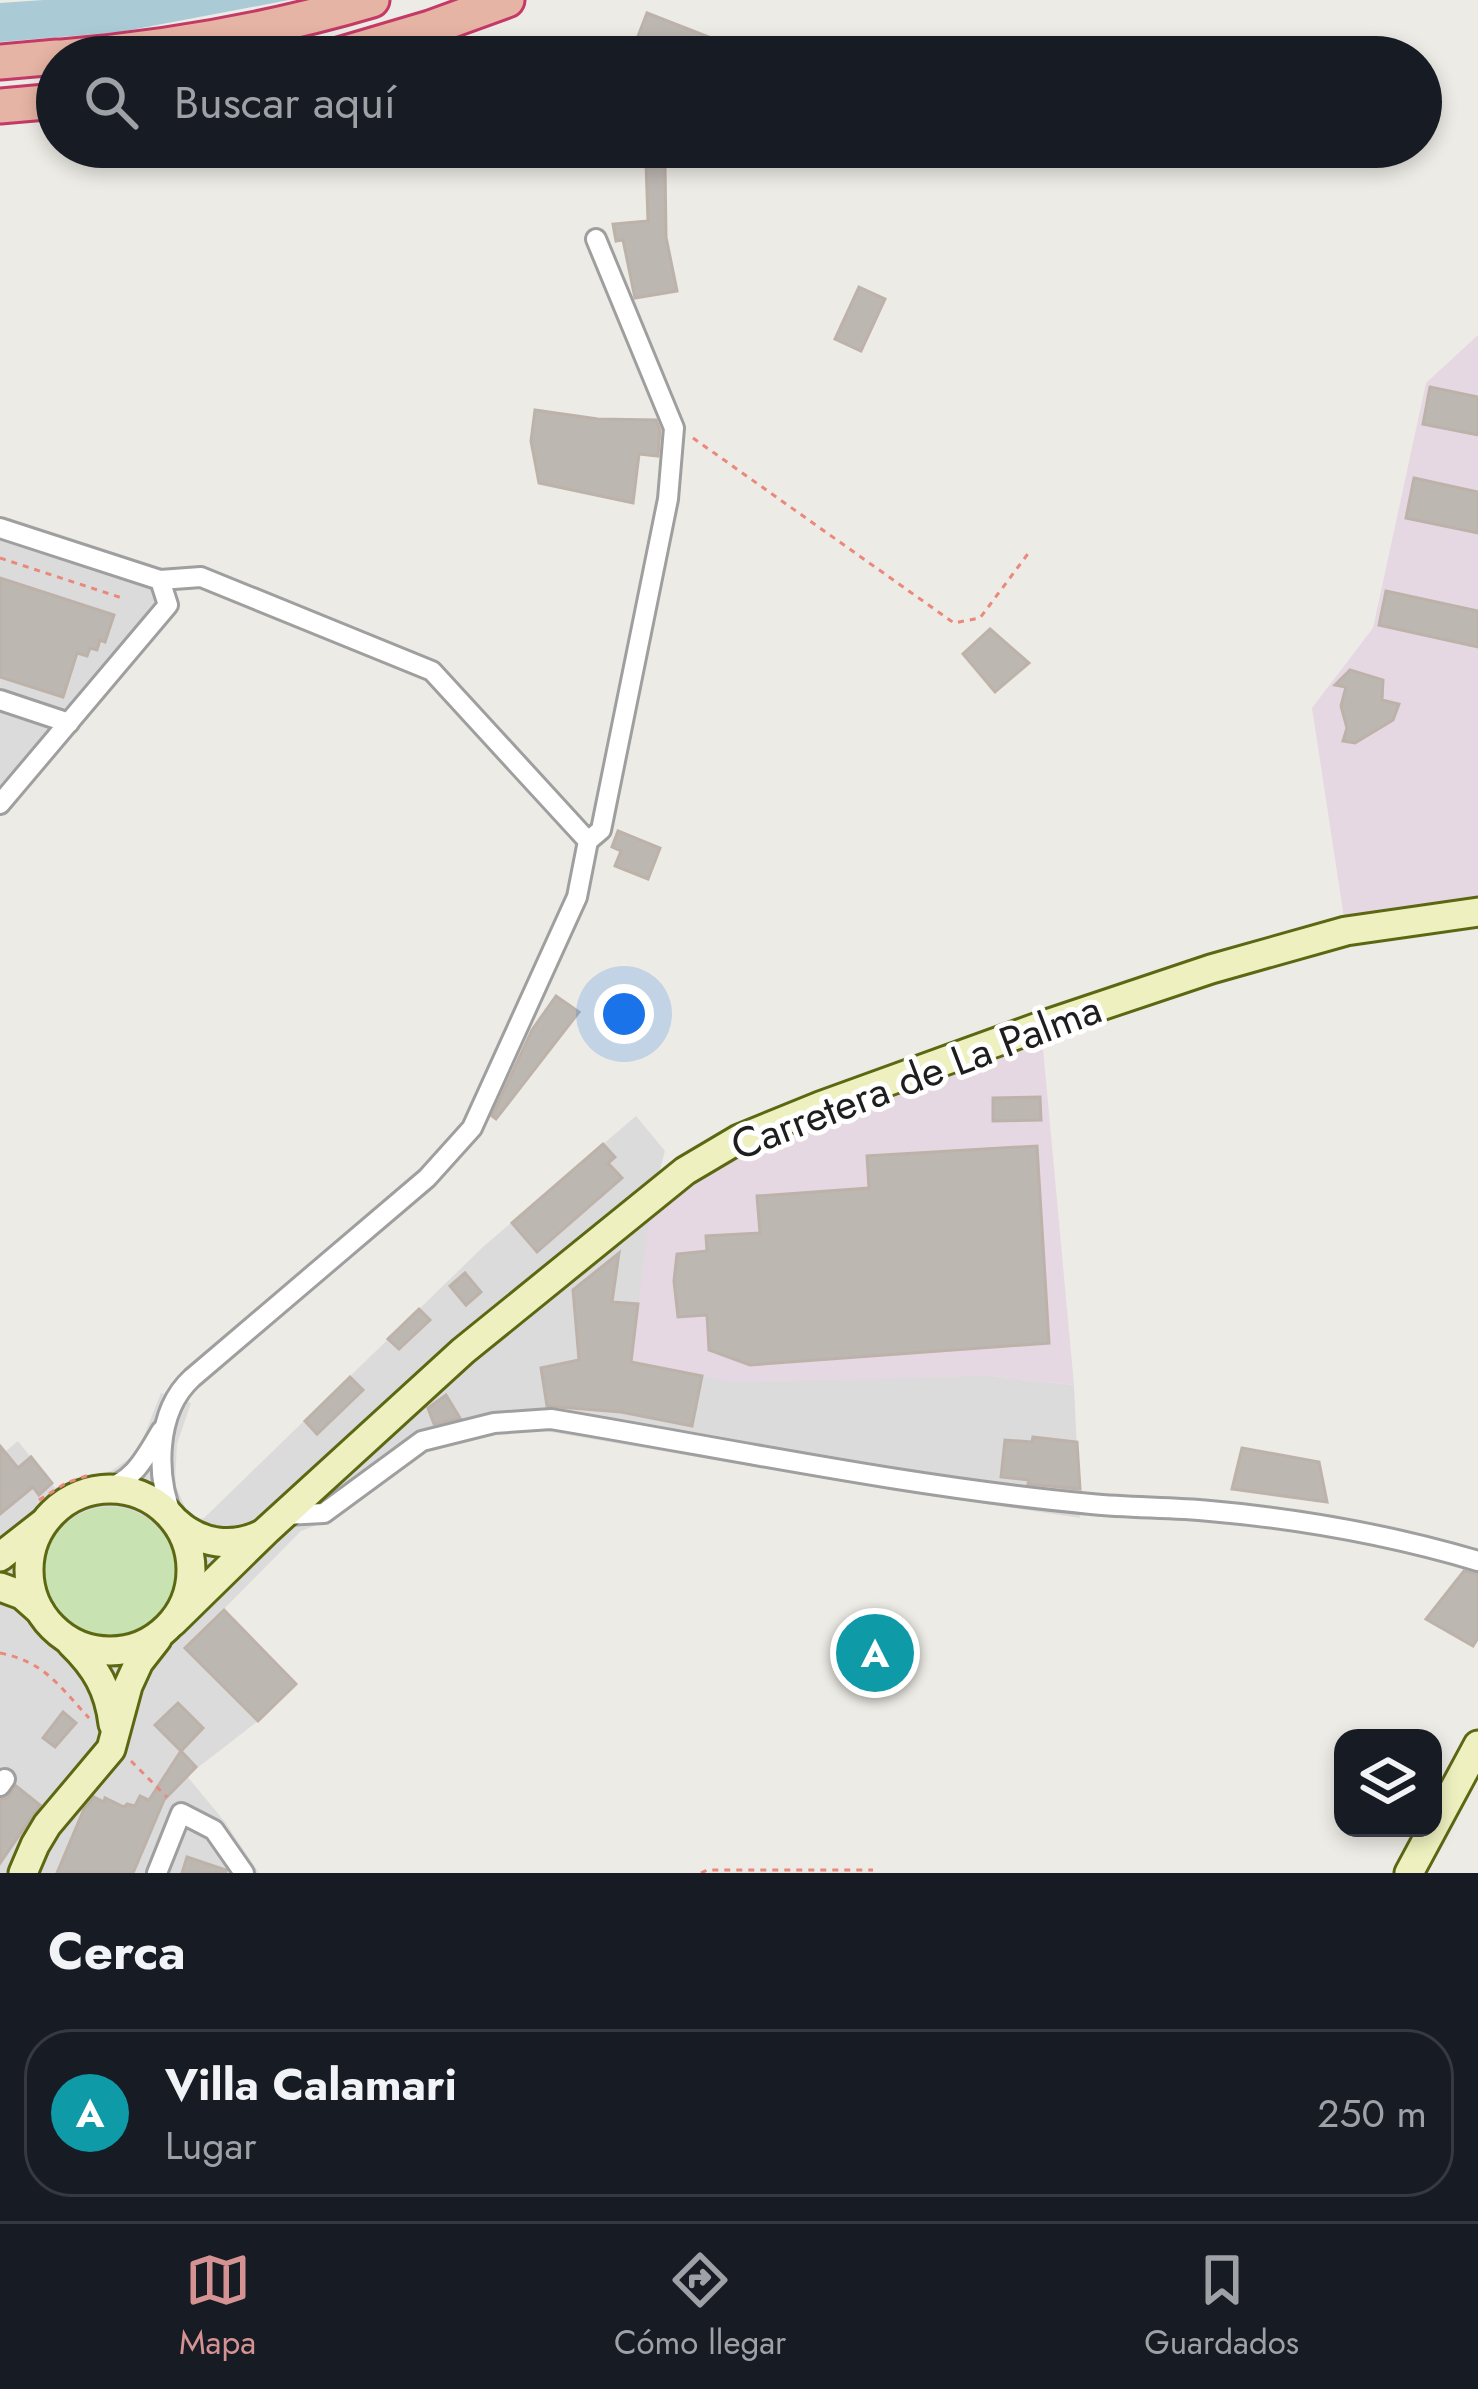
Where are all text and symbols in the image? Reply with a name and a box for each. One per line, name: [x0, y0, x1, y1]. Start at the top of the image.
search box: [36, 36, 1442, 168]
icon: search: [78, 69, 144, 135]
text: Buscar aquí: [174, 70, 396, 135]
street label: Carretera de La Palma: [722, 978, 1110, 1176]
your location: [594, 984, 654, 1044]
pin: A: [836, 1608, 914, 1698]
map controls: [1334, 1729, 1442, 1837]
button: layers: [1334, 1729, 1442, 1837]
text: Cerca: [48, 1914, 186, 1988]
text: Villa Calamari: [165, 2052, 457, 2117]
text: A: [76, 2085, 104, 2142]
text: 250 m: [1317, 2085, 1427, 2142]
text: Lugar: [165, 2117, 257, 2174]
tab: Mapa: [179, 2247, 256, 2366]
tab: Cómo llegar: [614, 2247, 786, 2366]
tab: Guardados: [1144, 2247, 1299, 2366]

